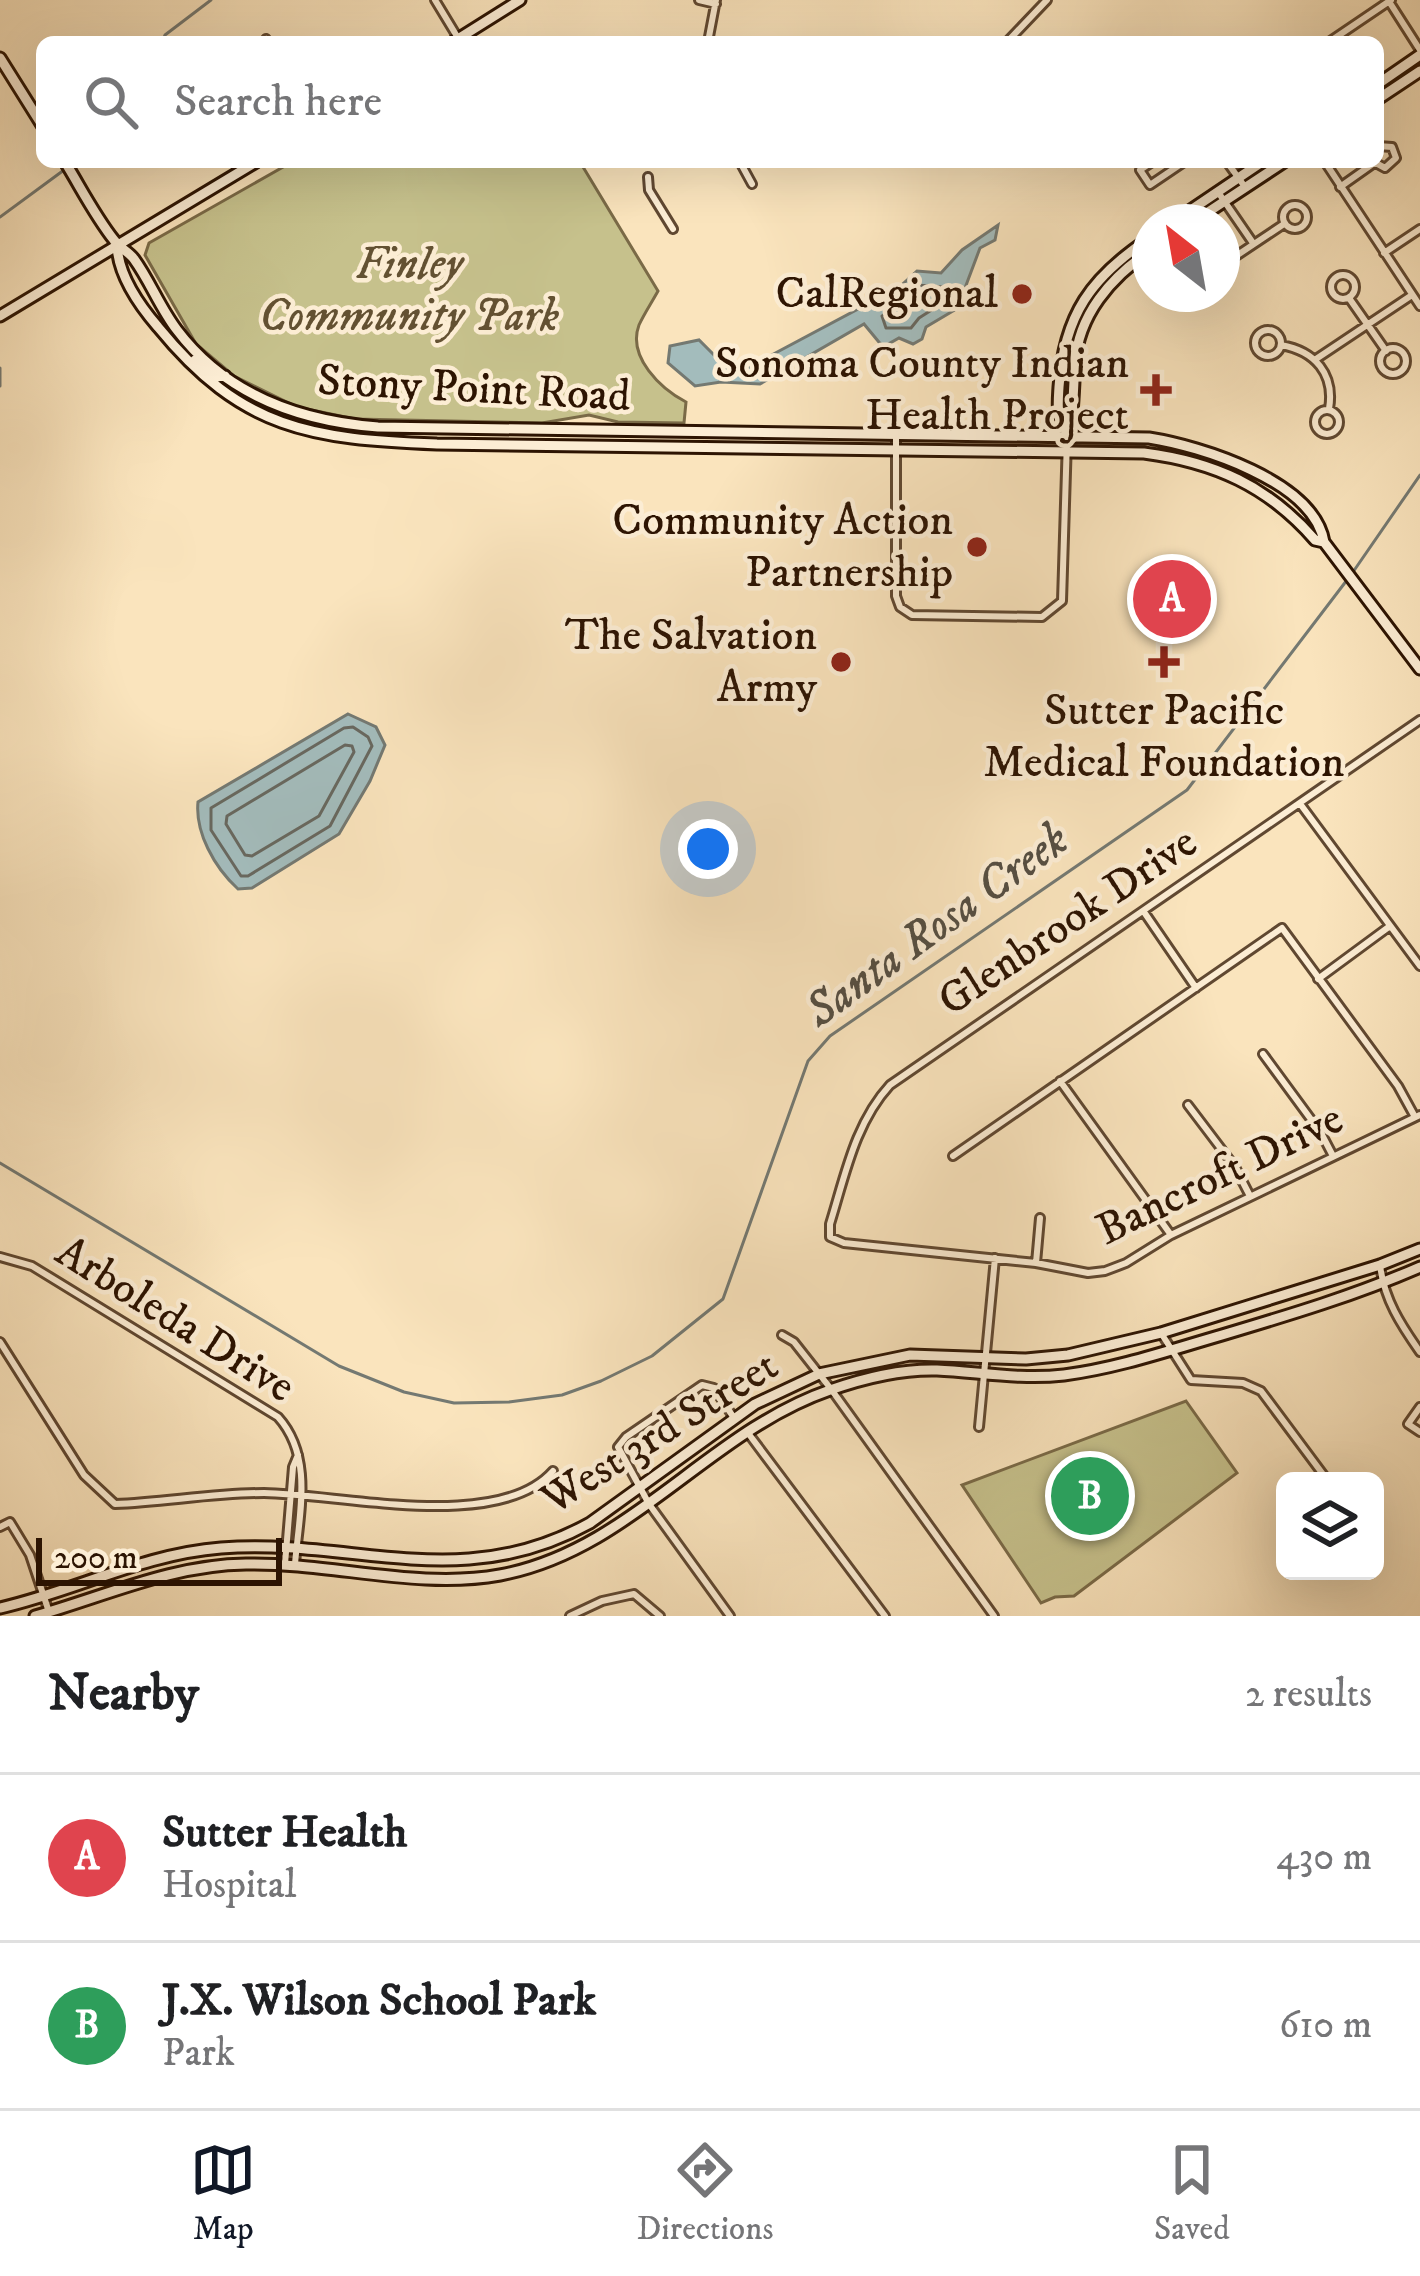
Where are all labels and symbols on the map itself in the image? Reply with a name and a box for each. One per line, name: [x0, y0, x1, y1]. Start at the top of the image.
north arrow: [1132, 204, 1240, 312]
park label: Finley Community Park: [259, 237, 559, 345]
place label: CalRegional: [776, 266, 998, 322]
marker: CalRegional: [1009, 281, 1035, 307]
place label: Sonoma County Indian Health Project: [715, 336, 1129, 444]
street label: Stony Point Road: [316, 353, 632, 425]
marker: Sonoma County Indian Health Project: [1140, 374, 1172, 406]
place label: Community Action Partnership: [612, 493, 953, 601]
marker: Community Action Partnership: [964, 534, 990, 560]
pin: A: [1133, 554, 1211, 644]
place label: The Salvation Army: [565, 608, 818, 716]
marker: Sutter Pacific Medical Foundation: [1148, 646, 1180, 678]
marker: The Salvation Army: [828, 649, 854, 675]
place label: Sutter Pacific Medical Foundation: [984, 683, 1344, 791]
water label: Santa Rosa Creek: [793, 810, 1081, 1042]
street label: Glenbrook Drive: [928, 815, 1208, 1029]
your location: [678, 819, 738, 879]
street label: Bancroft Drive: [1088, 1091, 1352, 1259]
street label: Arboleda Drive: [45, 1224, 305, 1416]
street label: West 3rd Street: [530, 1338, 789, 1528]
pin: B: [1051, 1451, 1129, 1541]
scale bar: [36, 1532, 282, 1585]

